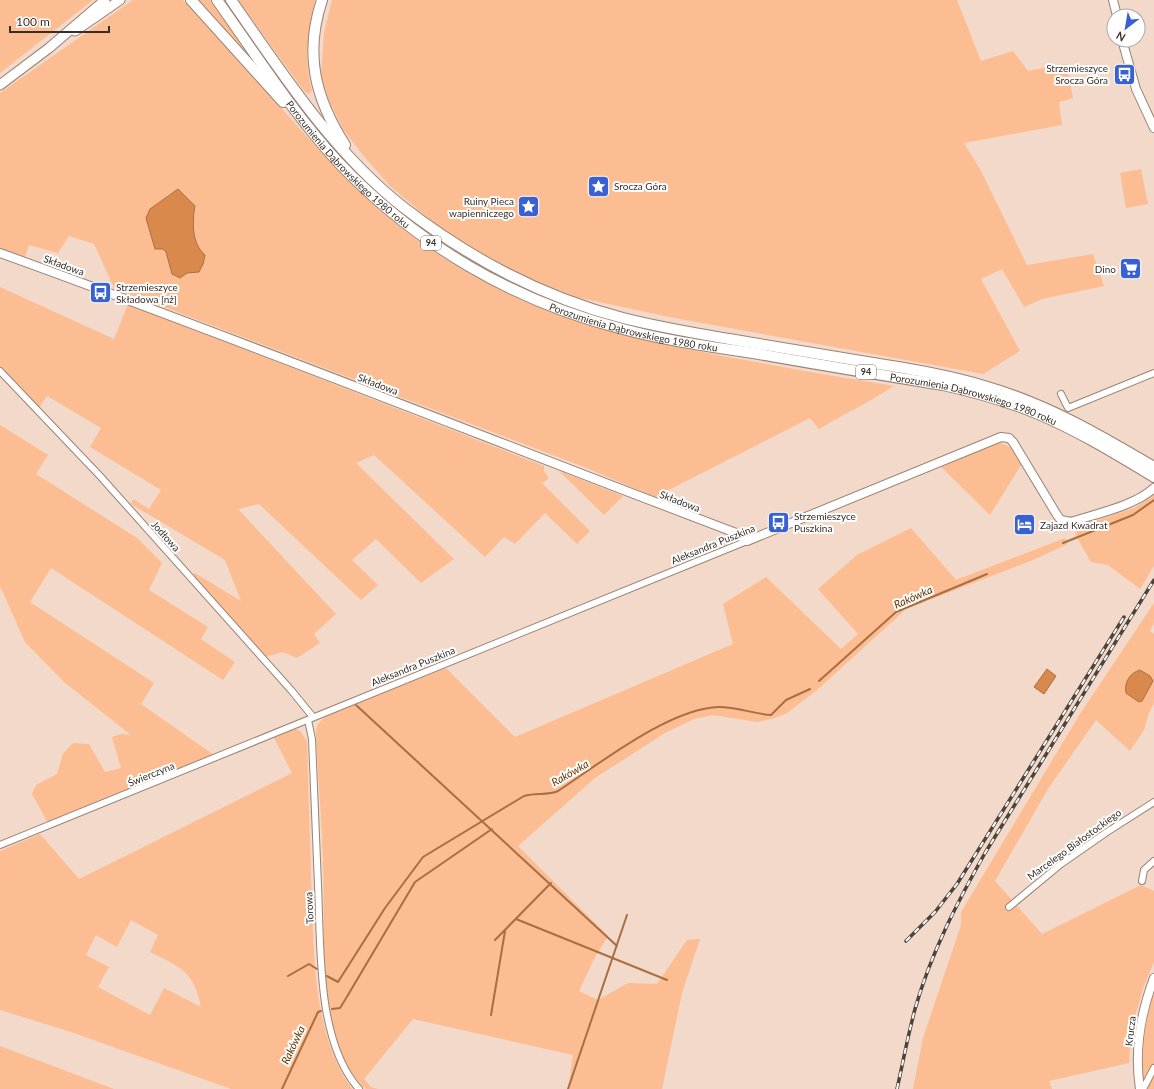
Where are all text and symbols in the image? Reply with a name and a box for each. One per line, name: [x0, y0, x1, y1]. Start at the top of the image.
scale bar: [10, 8, 109, 34]
north arrow: [1106, 8, 1146, 48]
text: 100 m: [16, 14, 50, 29]
text: N: [1114, 29, 1128, 45]
bus stop icon: Strzemieszyce Srocza Góra: [1111, 61, 1137, 87]
place label: Strzemieszyce Srocza Góra: [1046, 62, 1108, 86]
street label: Porozumienia Dąbrowskiego 1980 roku: [284, 98, 412, 230]
place icon: Srocza Góra: [585, 173, 611, 199]
place label: Srocza Góra: [614, 180, 667, 192]
place icon: Ruiny Pieca wapienniczego: [516, 194, 542, 220]
place label: Ruiny Pieca wapienniczego: [449, 195, 514, 219]
road number: 94: [421, 236, 441, 250]
street label: Składowa: [42, 252, 86, 278]
supermarket icon: Dino: [1118, 256, 1144, 282]
place label: Dino: [1095, 263, 1116, 275]
bus stop icon: Strzemieszyce Składowa [nż]: [87, 280, 113, 306]
place label: Strzemieszyce Składowa [nż]: [116, 281, 178, 305]
street label: Porozumienia Dąbrowskiego 1980 roku: [548, 300, 719, 354]
road number: 94: [856, 365, 876, 379]
street label: Porozumienia Dąbrowskiego 1980 roku: [889, 370, 1059, 427]
street label: Składowa: [356, 371, 400, 397]
street label: Składowa: [658, 488, 702, 514]
bus stop icon: Strzemieszyce Puszkina: [766, 509, 792, 535]
place label: Strzemieszyce Puszkina: [794, 510, 856, 534]
hotel icon: Zajazd Kwadrat: [1011, 512, 1037, 538]
street label: Jodłowa: [149, 518, 183, 554]
place label: Zajazd Kwadrat: [1040, 519, 1108, 531]
street label: Aleksandra Puszkina: [669, 522, 757, 566]
water label: Rakówka: [891, 582, 934, 611]
street label: Aleksandra Puszkina: [369, 644, 457, 688]
water label: Rakówka: [549, 757, 591, 788]
street label: Świerczyna: [126, 759, 176, 789]
street label: Marcelego Białostockiego: [1025, 806, 1123, 882]
street label: Torowa: [302, 892, 316, 924]
street label: Krucza: [1122, 1015, 1138, 1047]
water label: Rakówka: [278, 1023, 307, 1066]

